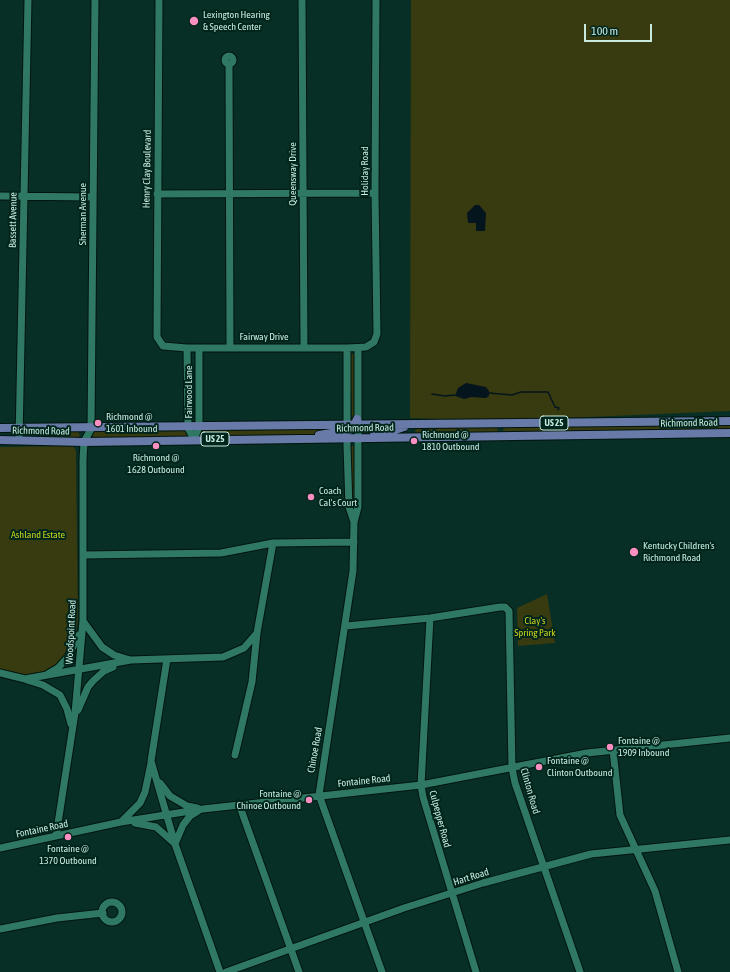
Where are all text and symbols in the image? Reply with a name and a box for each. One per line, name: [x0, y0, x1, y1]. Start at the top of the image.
place label: Lexington Hearing & Speech Center: [203, 9, 270, 32]
marker: Lexington Hearing & Speech Center: [188, 15, 200, 27]
scale bar: [586, 16, 654, 42]
text: 100 m: [591, 24, 618, 38]
street label: Henry Clay Boulevard: [140, 130, 154, 208]
street label: Queensway Drive: [287, 142, 299, 206]
street label: Holiday Road: [359, 146, 371, 196]
street label: Sherman Avenue: [77, 183, 89, 245]
street label: Bassett Avenue: [7, 192, 19, 248]
street label: Fairway Drive: [239, 331, 289, 343]
street label: Fairwood Lane: [183, 365, 195, 419]
place label: Richmond @ 1601 Inbound: [106, 411, 157, 434]
road number: US 25: [540, 416, 568, 430]
street label: Richmond Road: [660, 416, 718, 430]
marker: Richmond @ 1601 Inbound: [93, 418, 103, 428]
street label: Richmond Road: [336, 421, 394, 435]
street label: Richmond Road: [12, 424, 70, 438]
place label: Richmond @ 1810 Outbound: [422, 429, 480, 452]
road number: US 25: [201, 432, 229, 446]
marker: Richmond @ 1810 Outbound: [409, 436, 419, 446]
marker: Richmond @ 1628 Outbound: [151, 441, 161, 451]
place label: Richmond @ 1628 Outbound: [127, 452, 185, 476]
place label: Coach Cal's Court: [319, 485, 357, 508]
marker: Coach Cal's Court: [306, 492, 316, 502]
park label: Ashland Estate: [11, 529, 65, 541]
place label: Kentucky Children's Richmond Road: [643, 540, 715, 564]
marker: Kentucky Children's Richmond Road: [628, 546, 640, 558]
street label: Woodspoint Road: [63, 599, 79, 665]
park label: Clay's Spring Park: [514, 615, 556, 638]
street label: Chinoe Road: [305, 726, 325, 774]
place label: Fontaine @ 1909 Inbound: [618, 735, 669, 758]
marker: Fontaine @ 1909 Inbound: [605, 742, 615, 752]
place label: Fontaine @ Clinton Outbound: [547, 755, 612, 778]
marker: Fontaine @ Clinton Outbound: [534, 762, 544, 772]
street label: Clinton Road: [518, 767, 542, 815]
street label: Fontaine Road: [337, 772, 391, 790]
place label: Fontaine @ Chinoe Outbound: [236, 788, 301, 812]
street label: Culpepper Road: [427, 789, 453, 849]
marker: Fontaine @ Chinoe Outbound: [304, 795, 314, 805]
street label: Fontaine Road: [15, 818, 69, 840]
marker: Fontaine @ 1370 Outbound: [63, 832, 73, 842]
place label: Fontaine @ 1370 Outbound: [39, 843, 97, 866]
street label: Hart Road: [452, 866, 490, 888]

